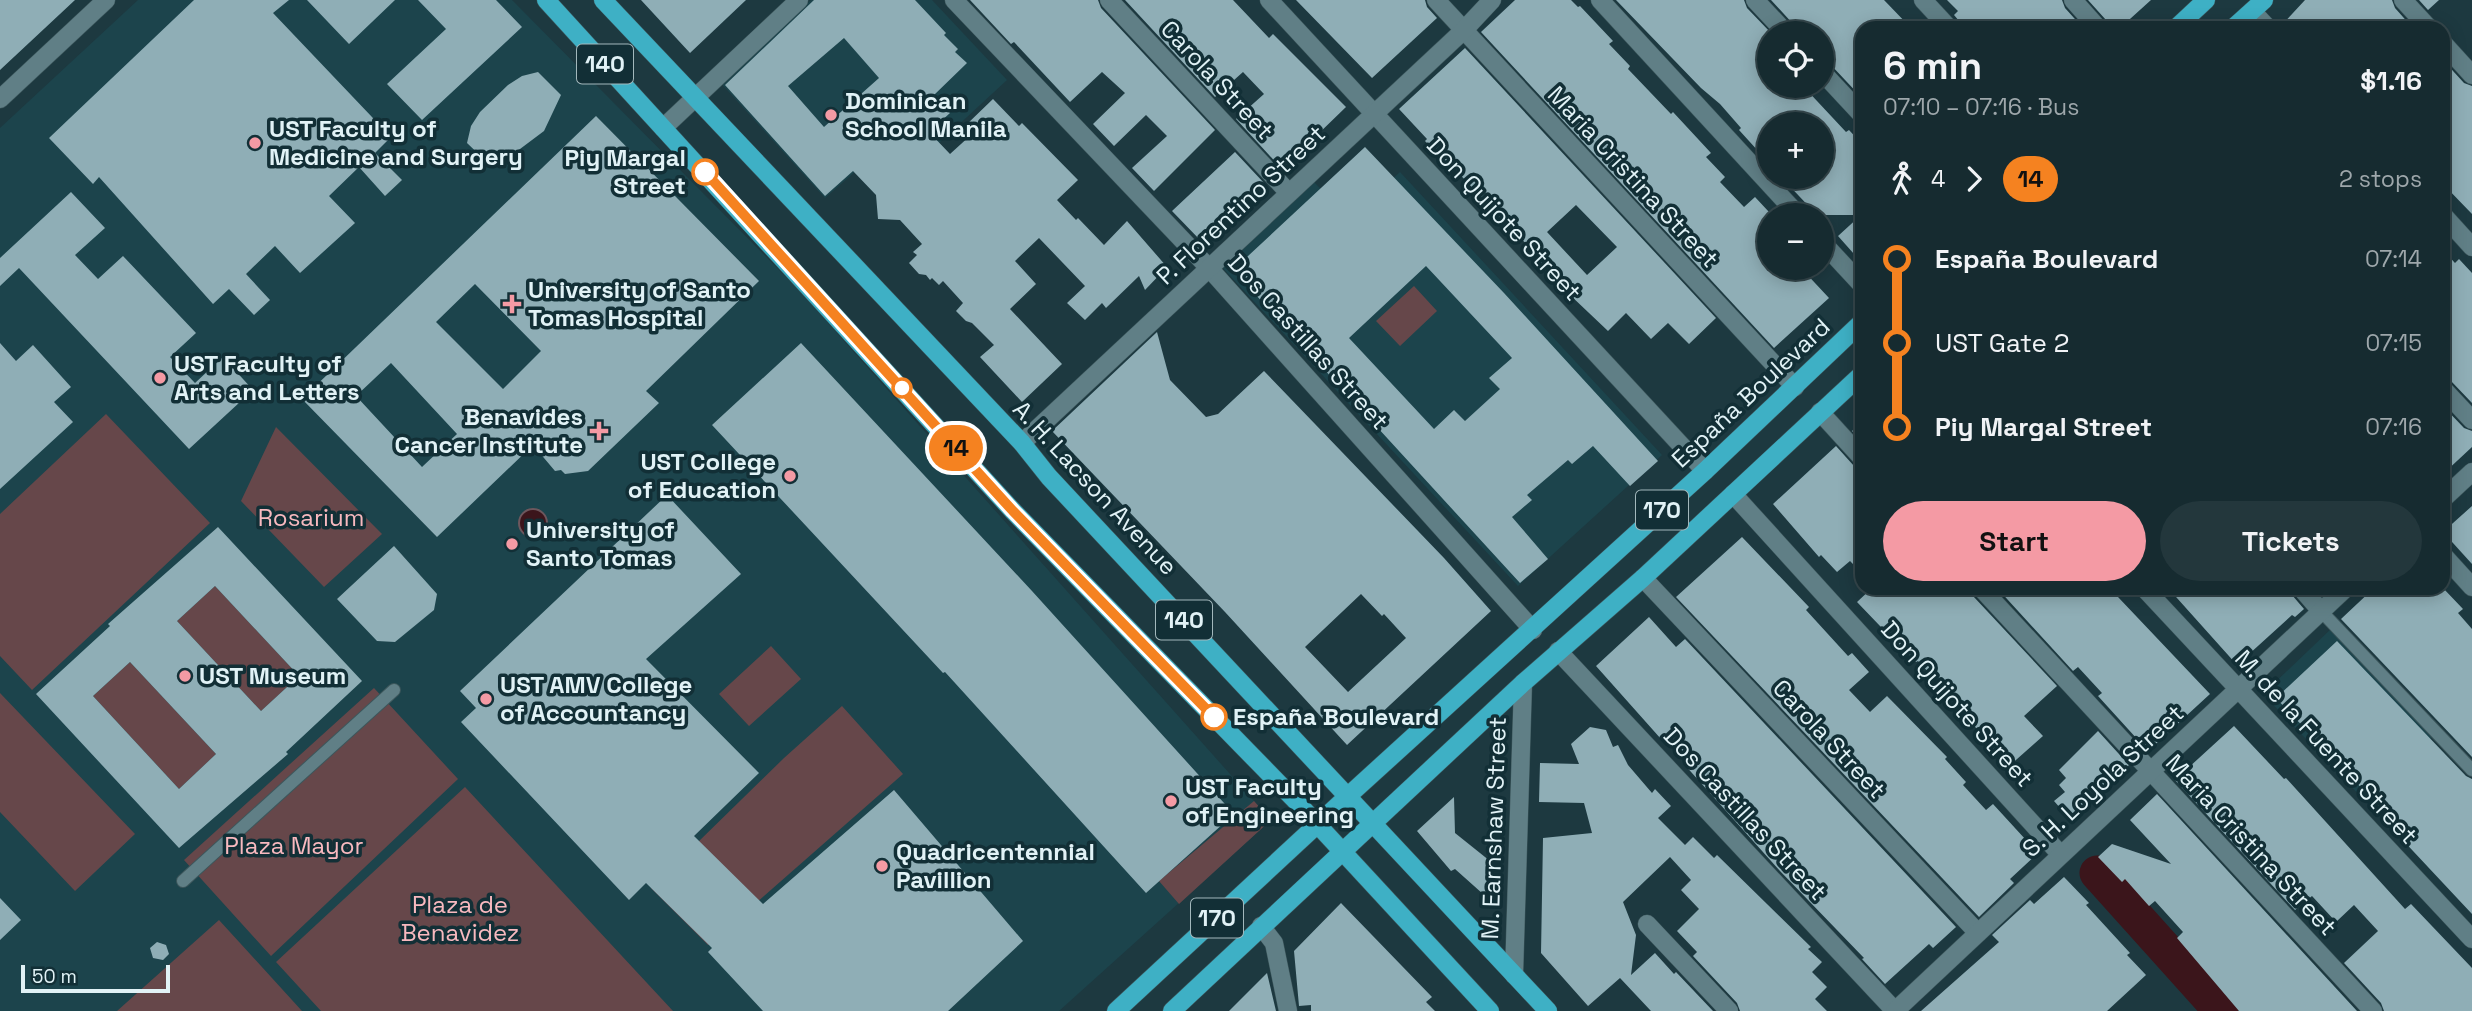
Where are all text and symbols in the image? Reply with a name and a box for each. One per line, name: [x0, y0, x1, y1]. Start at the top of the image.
street label: Carola Street: [1154, 14, 1280, 146]
map controls: [1757, 21, 1834, 280]
button: locate: [1757, 21, 1834, 98]
text: 6 min: [1883, 42, 1982, 90]
road number: 140: [577, 44, 633, 83]
text: $1.16: [2360, 64, 2422, 98]
street label: Maria Cristina Street: [1541, 79, 1726, 274]
place label: Dominican School Manila: [845, 85, 1007, 144]
text: 07:10 – 07:16 · Bus: [1883, 92, 2079, 122]
marker: Dominican School Manila: [823, 107, 839, 123]
button: +: [1757, 112, 1834, 189]
place label: UST Faculty of Medicine and Surgery: [269, 113, 523, 172]
street label: P. Florentino Street: [1150, 118, 1332, 291]
street label: Don Quijote Street: [1420, 130, 1588, 307]
marker: UST Faculty of Medicine and Surgery: [247, 135, 263, 151]
place label: Piy Margal Street: [565, 142, 686, 201]
marker: Piy Margal Street: [692, 159, 718, 185]
icon: walk: [1883, 160, 1921, 198]
icon: forward: [1955, 160, 1993, 198]
text: 14: [2017, 163, 2044, 194]
text: 4: [1931, 164, 1945, 194]
text: 2 stops: [2339, 164, 2422, 194]
button: −: [1757, 203, 1834, 280]
text: España Boulevard: [1935, 242, 2158, 276]
text: 07:14: [2365, 244, 2422, 274]
street label: Dos Castillas Street: [1221, 247, 1395, 436]
place label: University of Santo Tomas Hospital: [528, 274, 751, 333]
marker: University of Santo Tomas Hospital: [502, 294, 522, 314]
street label: España Boulevard: [1665, 311, 1836, 474]
text: UST Gate 2: [1935, 326, 2069, 360]
text: 07:15: [2365, 328, 2422, 358]
place label: UST Faculty of Arts and Letters: [174, 348, 360, 407]
marker: UST Faculty of Arts and Letters: [152, 370, 168, 386]
unlabelled marker: [892, 378, 912, 398]
street label: A. H. Lacson Avenue: [1006, 394, 1184, 581]
place label: Benavides Cancer Institute: [395, 401, 583, 460]
text: Piy Margal Street: [1935, 410, 2152, 444]
text: 07:16: [2365, 412, 2422, 442]
marker: Benavides Cancer Institute: [589, 421, 609, 441]
line badge: 14: [925, 425, 988, 471]
text: 14: [943, 432, 969, 463]
place label: UST College of Education: [628, 446, 776, 505]
marker: UST College of Education: [782, 468, 798, 484]
road number: 170: [1636, 490, 1688, 530]
button: Start: [1883, 501, 2146, 581]
button: Tickets: [2160, 501, 2422, 581]
park label: Rosarium: [258, 502, 364, 533]
place label: University of Santo Tomas: [526, 514, 675, 573]
marker: University of Santo Tomas: [504, 536, 520, 552]
road number: 140: [1156, 600, 1212, 640]
street label: Don Quijote Street: [1875, 614, 2040, 793]
street label: M. de la Fuente Street: [2228, 643, 2424, 850]
place label: UST Museum: [199, 660, 346, 691]
marker: UST Museum: [177, 668, 193, 684]
place label: UST AMV College of Accountancy: [500, 669, 692, 728]
street label: Carola Street: [1766, 673, 1892, 805]
marker: UST AMV College of Accountancy: [478, 691, 494, 707]
street label: S. H. Loyola Street: [2015, 698, 2190, 864]
place label: España Boulevard: [1233, 701, 1439, 732]
marker: España Boulevard: [1201, 704, 1227, 730]
street label: M. Earnshaw Street: [1474, 716, 1513, 940]
street label: Dos Castillas Street: [1657, 721, 1834, 907]
street label: Maria Cristina Street: [2159, 747, 2344, 942]
place label: UST Faculty of Engineering: [1185, 771, 1354, 830]
marker: UST Faculty of Engineering: [1163, 793, 1179, 809]
park label: Plaza Mayor: [224, 830, 364, 861]
place label: Quadricentennial Pavillion: [896, 836, 1095, 895]
marker: Quadricentennial Pavillion: [874, 858, 890, 874]
park label: Plaza de Benavidez: [401, 889, 519, 948]
road number: 170: [1191, 898, 1243, 937]
scale bar: [21, 962, 170, 994]
text: 50 m: [32, 964, 77, 989]

